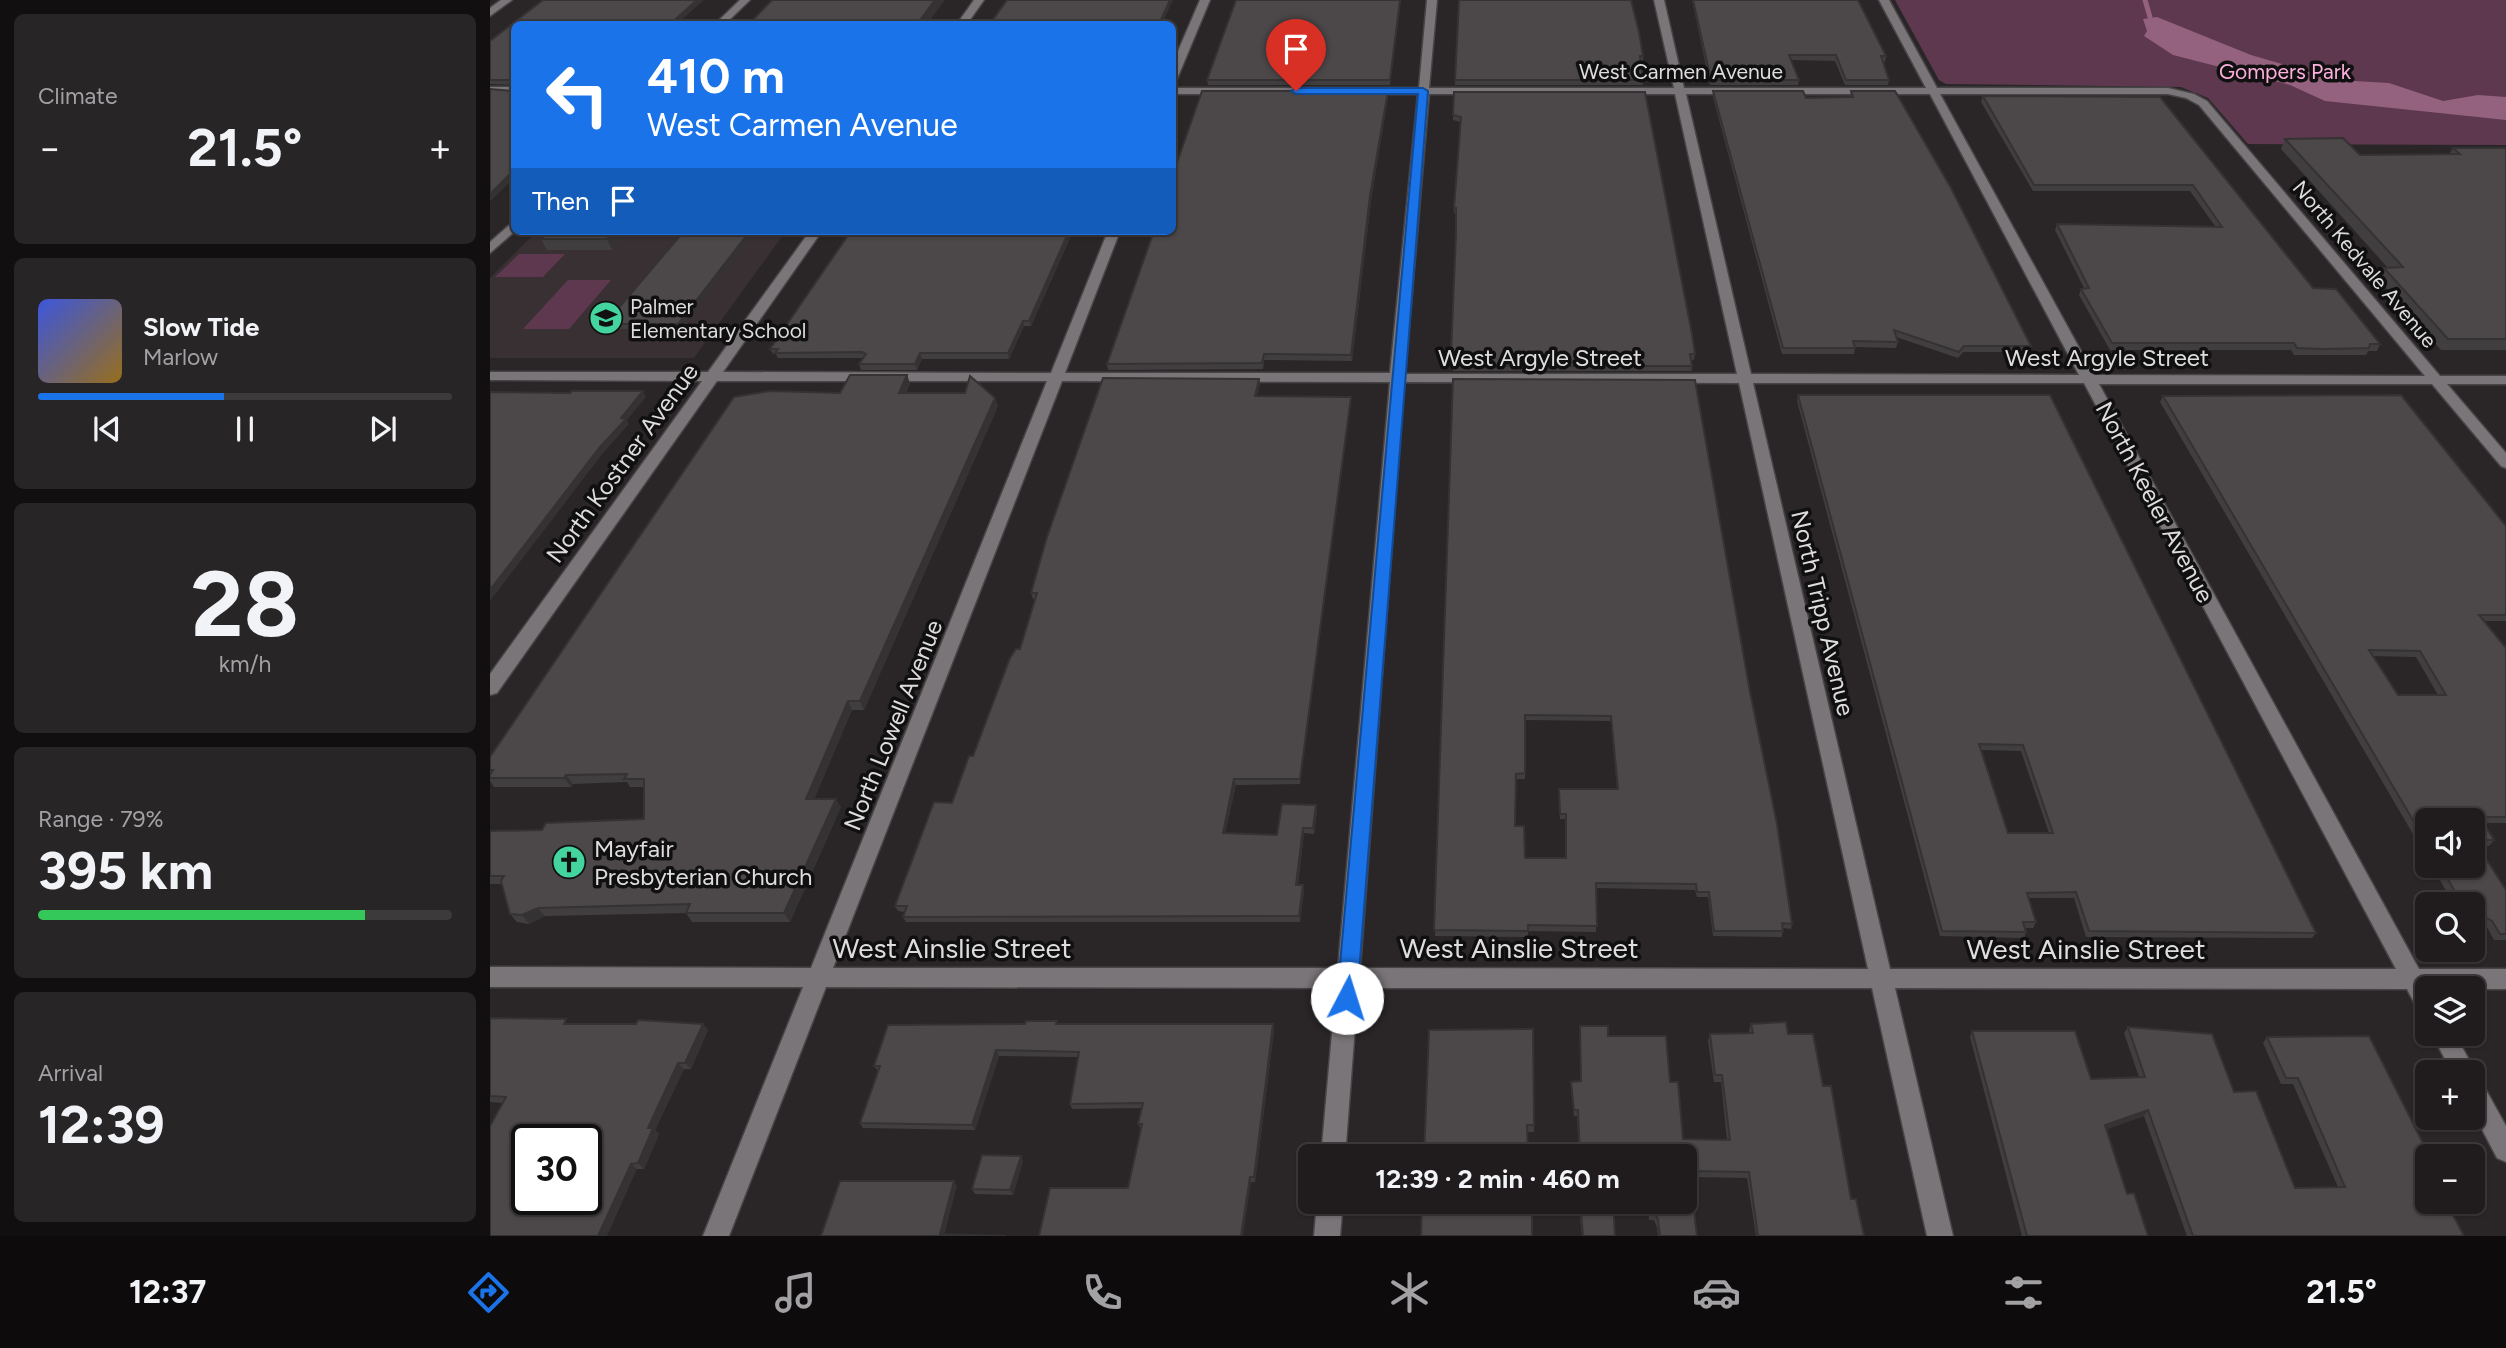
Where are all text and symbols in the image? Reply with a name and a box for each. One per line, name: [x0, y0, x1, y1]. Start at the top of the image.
pin: [1266, 19, 1326, 91]
icon: arrive: [1277, 30, 1315, 68]
text: 410 m: [647, 46, 785, 105]
icon: left: [532, 49, 623, 140]
street label: West Carmen Avenue: [1579, 59, 1783, 84]
park label: Gompers Park: [2219, 59, 2352, 84]
text: Climate: [38, 82, 117, 110]
text: West Carmen Avenue: [647, 106, 958, 144]
text: 21.5°: [188, 117, 302, 179]
text: −: [38, 125, 62, 171]
text: +: [428, 125, 452, 171]
street label: North Kedvale Avenue: [2288, 175, 2442, 353]
icon: arrive: [604, 182, 642, 220]
text: Then: [532, 185, 590, 217]
place label: Palmer Elementary School: [630, 294, 806, 343]
school or university icon: Palmer Elementary School: [587, 299, 625, 337]
text: Slow Tide: [143, 311, 259, 343]
text: Marlow: [143, 343, 218, 371]
street label: West Argyle Street: [1438, 343, 1642, 372]
street label: West Argyle Street: [2005, 343, 2209, 372]
street label: North Kostner Avenue: [540, 358, 704, 568]
street label: North Keeler Avenue: [2090, 397, 2220, 607]
icon: previous: [88, 410, 126, 448]
icon: pause: [226, 410, 264, 448]
icon: next: [364, 410, 402, 448]
street label: North Tripp Avenue: [1785, 507, 1861, 719]
text: 28: [191, 550, 299, 659]
street label: North Lowell Avenue: [838, 616, 948, 834]
text: km/h: [219, 650, 271, 678]
text: Range · 79%: [38, 805, 164, 833]
map controls: [2415, 808, 2485, 1214]
button: sound: [2415, 808, 2485, 878]
place label: Mayfair Presbyterian Church: [594, 834, 813, 891]
text: 395 km: [38, 840, 213, 902]
church icon: Mayfair Presbyterian Church: [550, 843, 588, 881]
button: search: [2415, 892, 2485, 962]
street label: West Ainslie Street: [833, 931, 1071, 965]
street label: West Ainslie Street: [1400, 931, 1638, 965]
street label: West Ainslie Street: [1967, 932, 2205, 966]
position arrow: [1310, 961, 1384, 1035]
button: layers: [2415, 976, 2485, 1046]
text: Arrival: [38, 1059, 103, 1087]
button: +: [2415, 1060, 2485, 1130]
text: 12:39: [38, 1094, 165, 1156]
speed limit sign: 30: [511, 1124, 602, 1215]
button: −: [2415, 1144, 2485, 1214]
text: 12:39 · 2 min · 460 m: [1375, 1163, 1620, 1195]
icon: directions: [464, 1268, 513, 1317]
icon: music: [771, 1268, 820, 1317]
icon: phone: [1078, 1268, 1127, 1317]
icon: climate: [1385, 1268, 1434, 1317]
icon: car: [1692, 1268, 1741, 1317]
icon: filters: [1999, 1268, 2048, 1317]
text: 12:37: [129, 1273, 206, 1311]
text: 21.5°: [2306, 1273, 2377, 1311]

